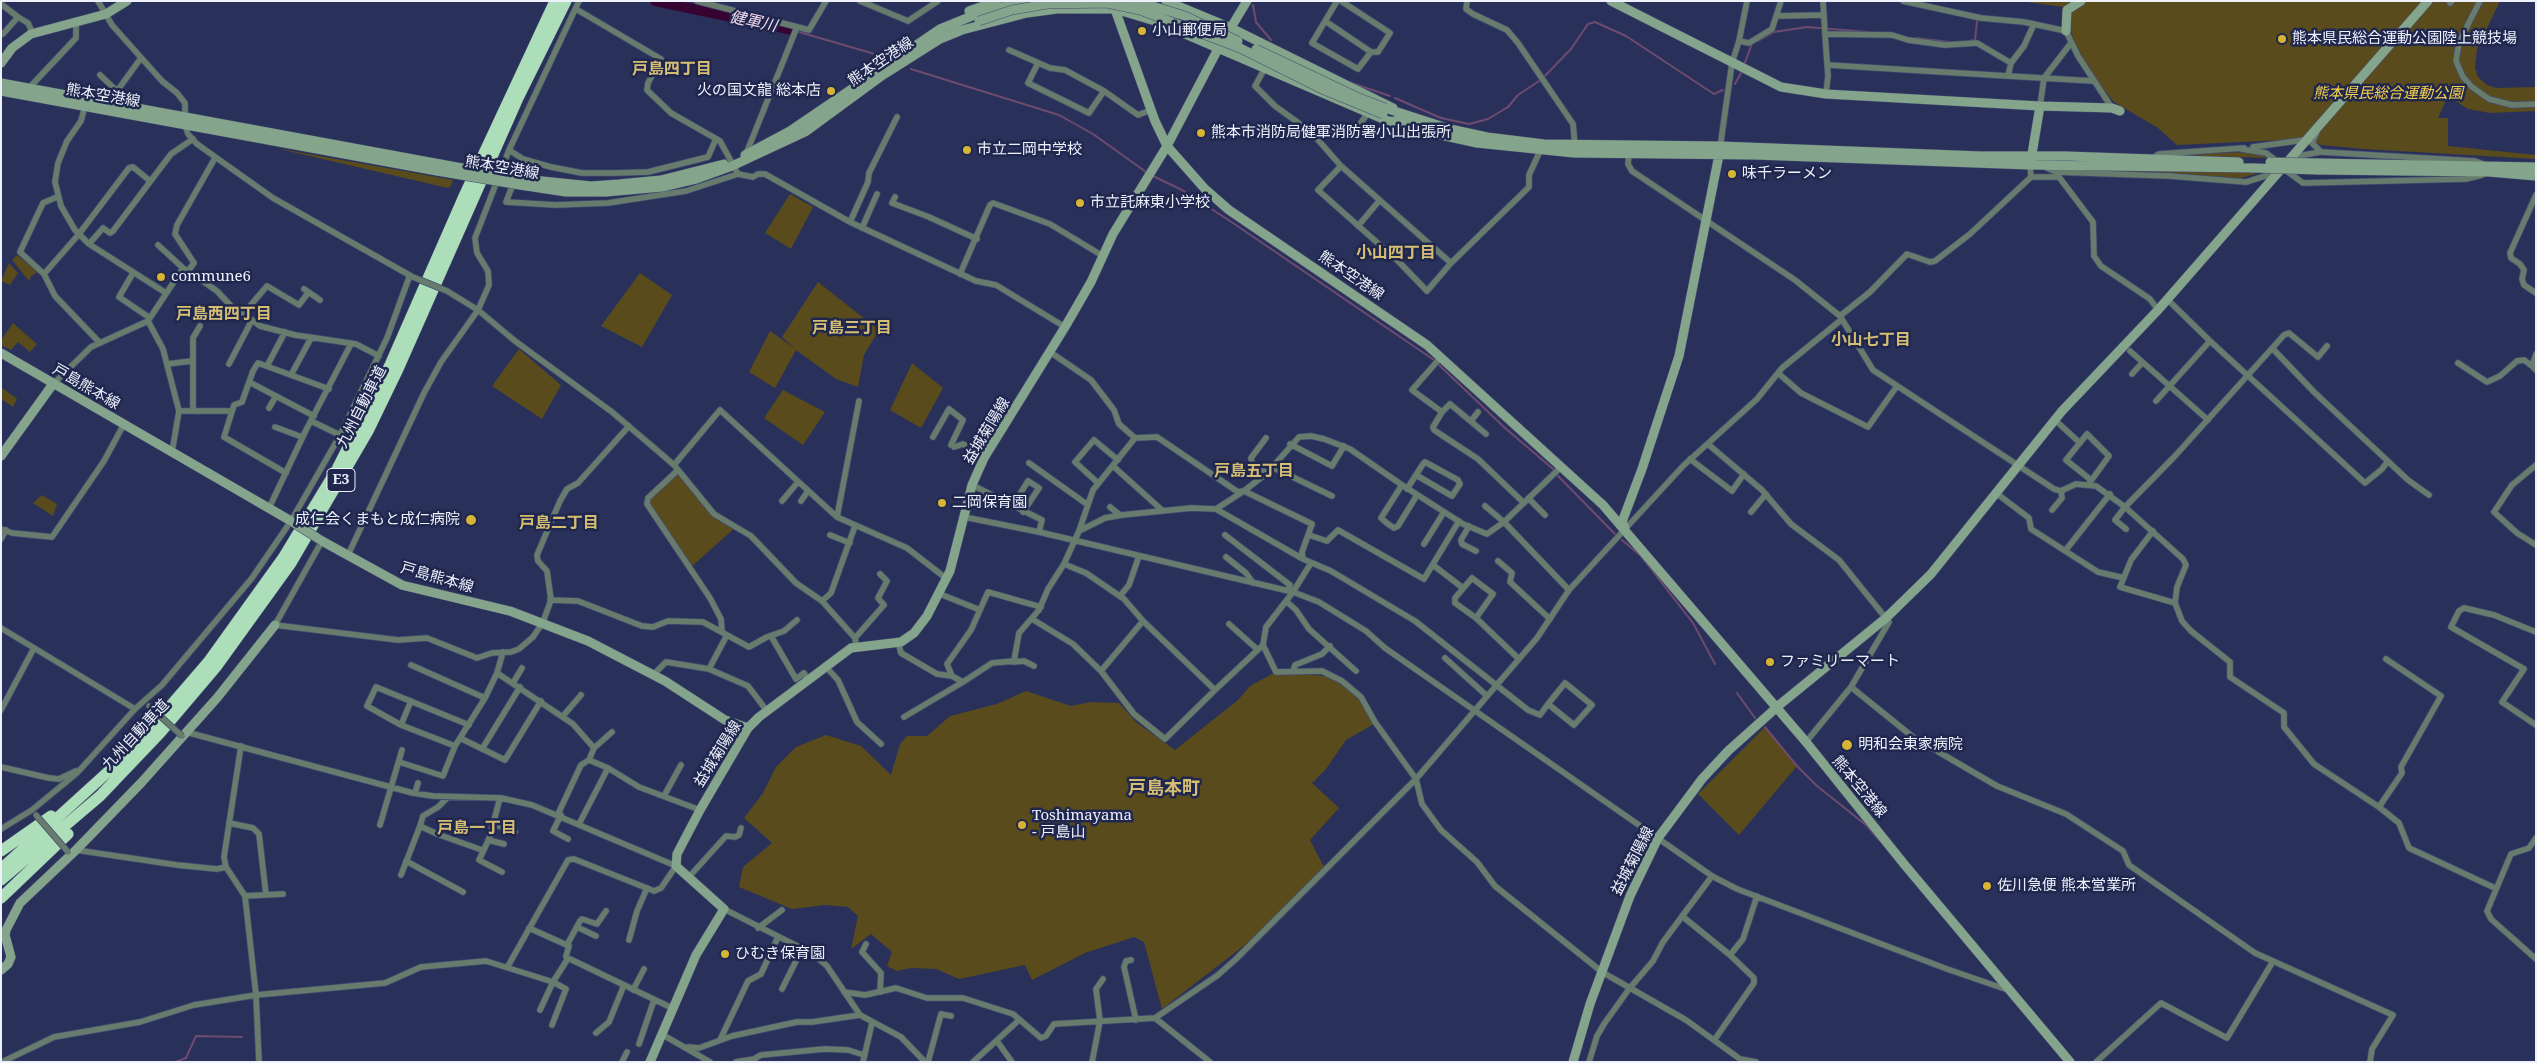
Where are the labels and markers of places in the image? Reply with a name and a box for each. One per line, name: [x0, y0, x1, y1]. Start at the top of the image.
place label: 小山郵便局: [1152, 22, 1227, 40]
marker: 小山郵便局: [1136, 25, 1148, 37]
place label: 熊本県民総合運動公園陸上競技場: [2292, 30, 2517, 48]
marker: 熊本県民総合運動公園陸上競技場: [2276, 33, 2288, 45]
place label: 火の国文龍 総本店: [697, 82, 821, 100]
marker: 火の国文龍 総本店: [825, 85, 837, 97]
place label: 熊本市消防局健軍消防署小山出張所: [1211, 124, 1451, 142]
marker: 熊本市消防局健軍消防署小山出張所: [1195, 127, 1207, 139]
place label: 市立二岡中学校: [977, 141, 1082, 159]
marker: 市立二岡中学校: [961, 144, 973, 156]
place label: 味千ラーメン: [1742, 165, 1832, 183]
marker: 味千ラーメン: [1726, 168, 1738, 180]
place label: 市立託麻東小学校: [1090, 194, 1210, 212]
marker: 市立託麻東小学校: [1074, 197, 1086, 209]
place label: commune6: [171, 268, 251, 286]
marker: commune6: [155, 271, 167, 283]
place label: 二岡保育園: [952, 494, 1027, 512]
marker: 二岡保育園: [936, 497, 948, 509]
place label: 成仁会くまもと成仁病院: [295, 511, 460, 529]
marker: 成仁会くまもと成仁病院: [464, 513, 478, 527]
place label: ファミリーマート: [1780, 653, 1900, 671]
marker: ファミリーマート: [1764, 656, 1776, 668]
place label: 明和会東家病院: [1858, 736, 1963, 754]
marker: 明和会東家病院: [1840, 738, 1854, 752]
place label: Toshimayama - 戸島山: [1032, 807, 1132, 842]
marker: Toshimayama - 戸島山: [1016, 819, 1028, 831]
place label: 佐川急便 熊本営業所: [1997, 877, 2136, 895]
marker: 佐川急便 熊本営業所: [1981, 880, 1993, 892]
place label: ひむき保育園: [735, 945, 825, 963]
marker: ひむき保育園: [719, 948, 731, 960]

